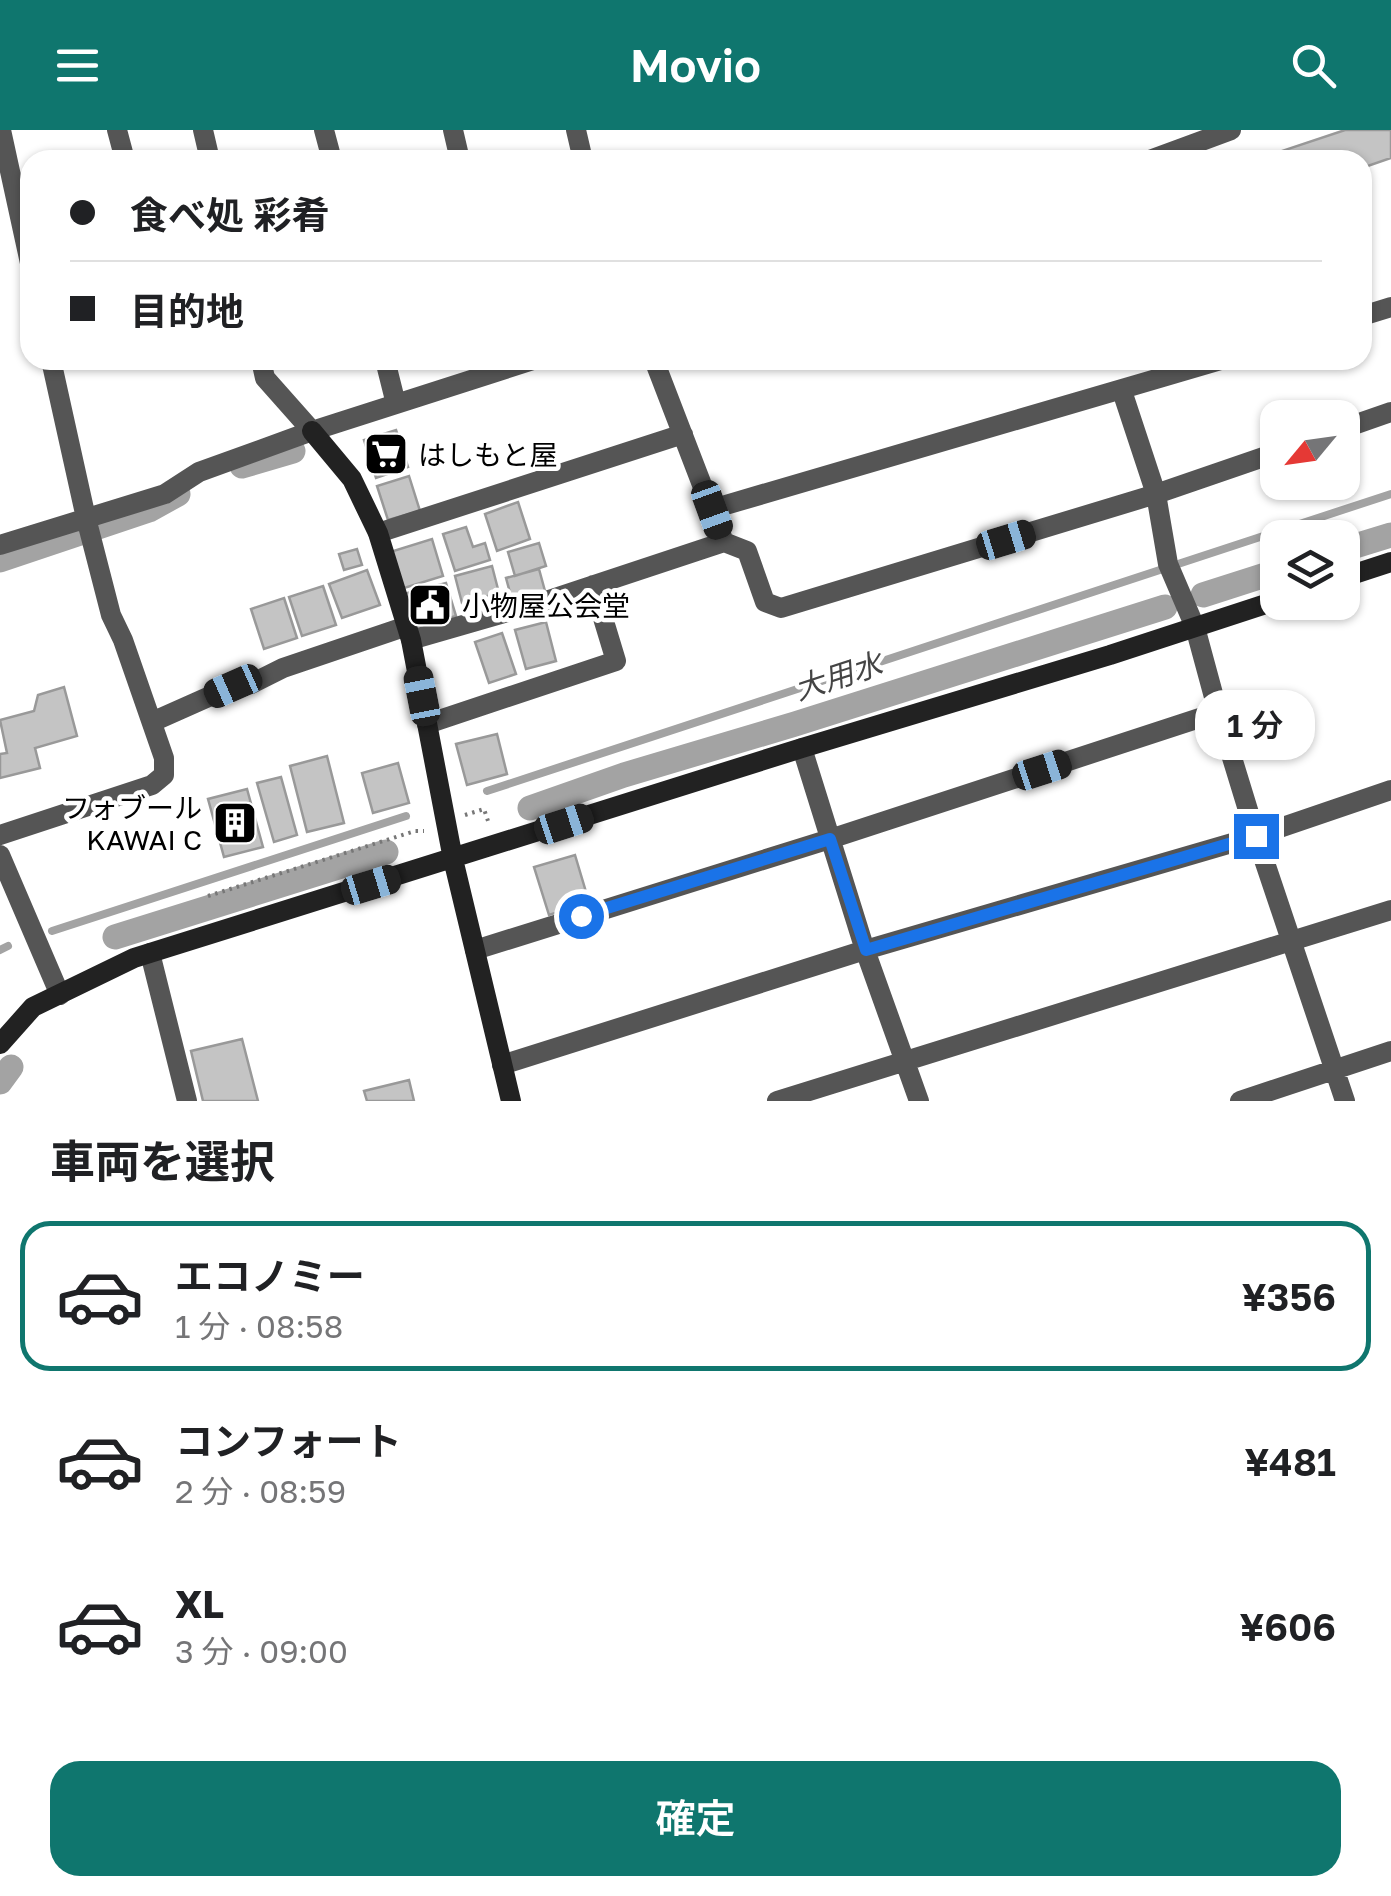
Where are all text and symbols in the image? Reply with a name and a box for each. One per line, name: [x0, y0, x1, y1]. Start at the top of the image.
icon: menu: [50, 38, 105, 93]
text: Movio: [630, 38, 761, 92]
icon: search: [1286, 38, 1341, 93]
text: 食べ処 彩肴: [130, 192, 330, 237]
text: 目的地: [130, 288, 244, 333]
north arrow: [1260, 400, 1360, 500]
map controls: [1260, 400, 1360, 620]
supermarket icon: はしもと屋: [363, 431, 409, 477]
place label: はしもと屋: [418, 438, 557, 471]
car: [688, 477, 736, 543]
car: [973, 517, 1039, 563]
button: layers: [1260, 520, 1360, 620]
public building icon: 小物屋公会堂: [407, 582, 453, 628]
place label: 小物屋公会堂: [462, 589, 630, 622]
water label: 大用水: [790, 644, 889, 707]
car: [199, 660, 267, 712]
car: [402, 664, 442, 728]
callout: 1 分: [1196, 691, 1316, 761]
text: 1 分: [1227, 706, 1283, 744]
car: [1009, 746, 1075, 794]
place label: フォブール KAWAI C: [62, 791, 202, 856]
building icon: フォブール KAWAI C: [212, 800, 258, 846]
car: [531, 800, 597, 848]
route end: [1234, 814, 1279, 859]
car: [338, 862, 404, 908]
route start: [559, 894, 604, 939]
text: 車両を選択: [50, 1134, 275, 1188]
icon: car: [55, 1251, 145, 1341]
text: エコノミー: [175, 1253, 365, 1298]
text: ¥356: [1242, 1274, 1336, 1319]
text: 1 分 · 08:58: [175, 1307, 343, 1345]
icon: car: [55, 1416, 145, 1506]
text: コンフォート: [175, 1418, 402, 1463]
text: ¥481: [1244, 1439, 1336, 1484]
text: 2 分 · 08:59: [175, 1472, 346, 1510]
icon: car: [55, 1581, 145, 1671]
text: XL: [175, 1581, 224, 1626]
text: ¥606: [1240, 1604, 1336, 1649]
text: 3 分 · 09:00: [175, 1632, 348, 1670]
button: 確定: [50, 1761, 1341, 1876]

